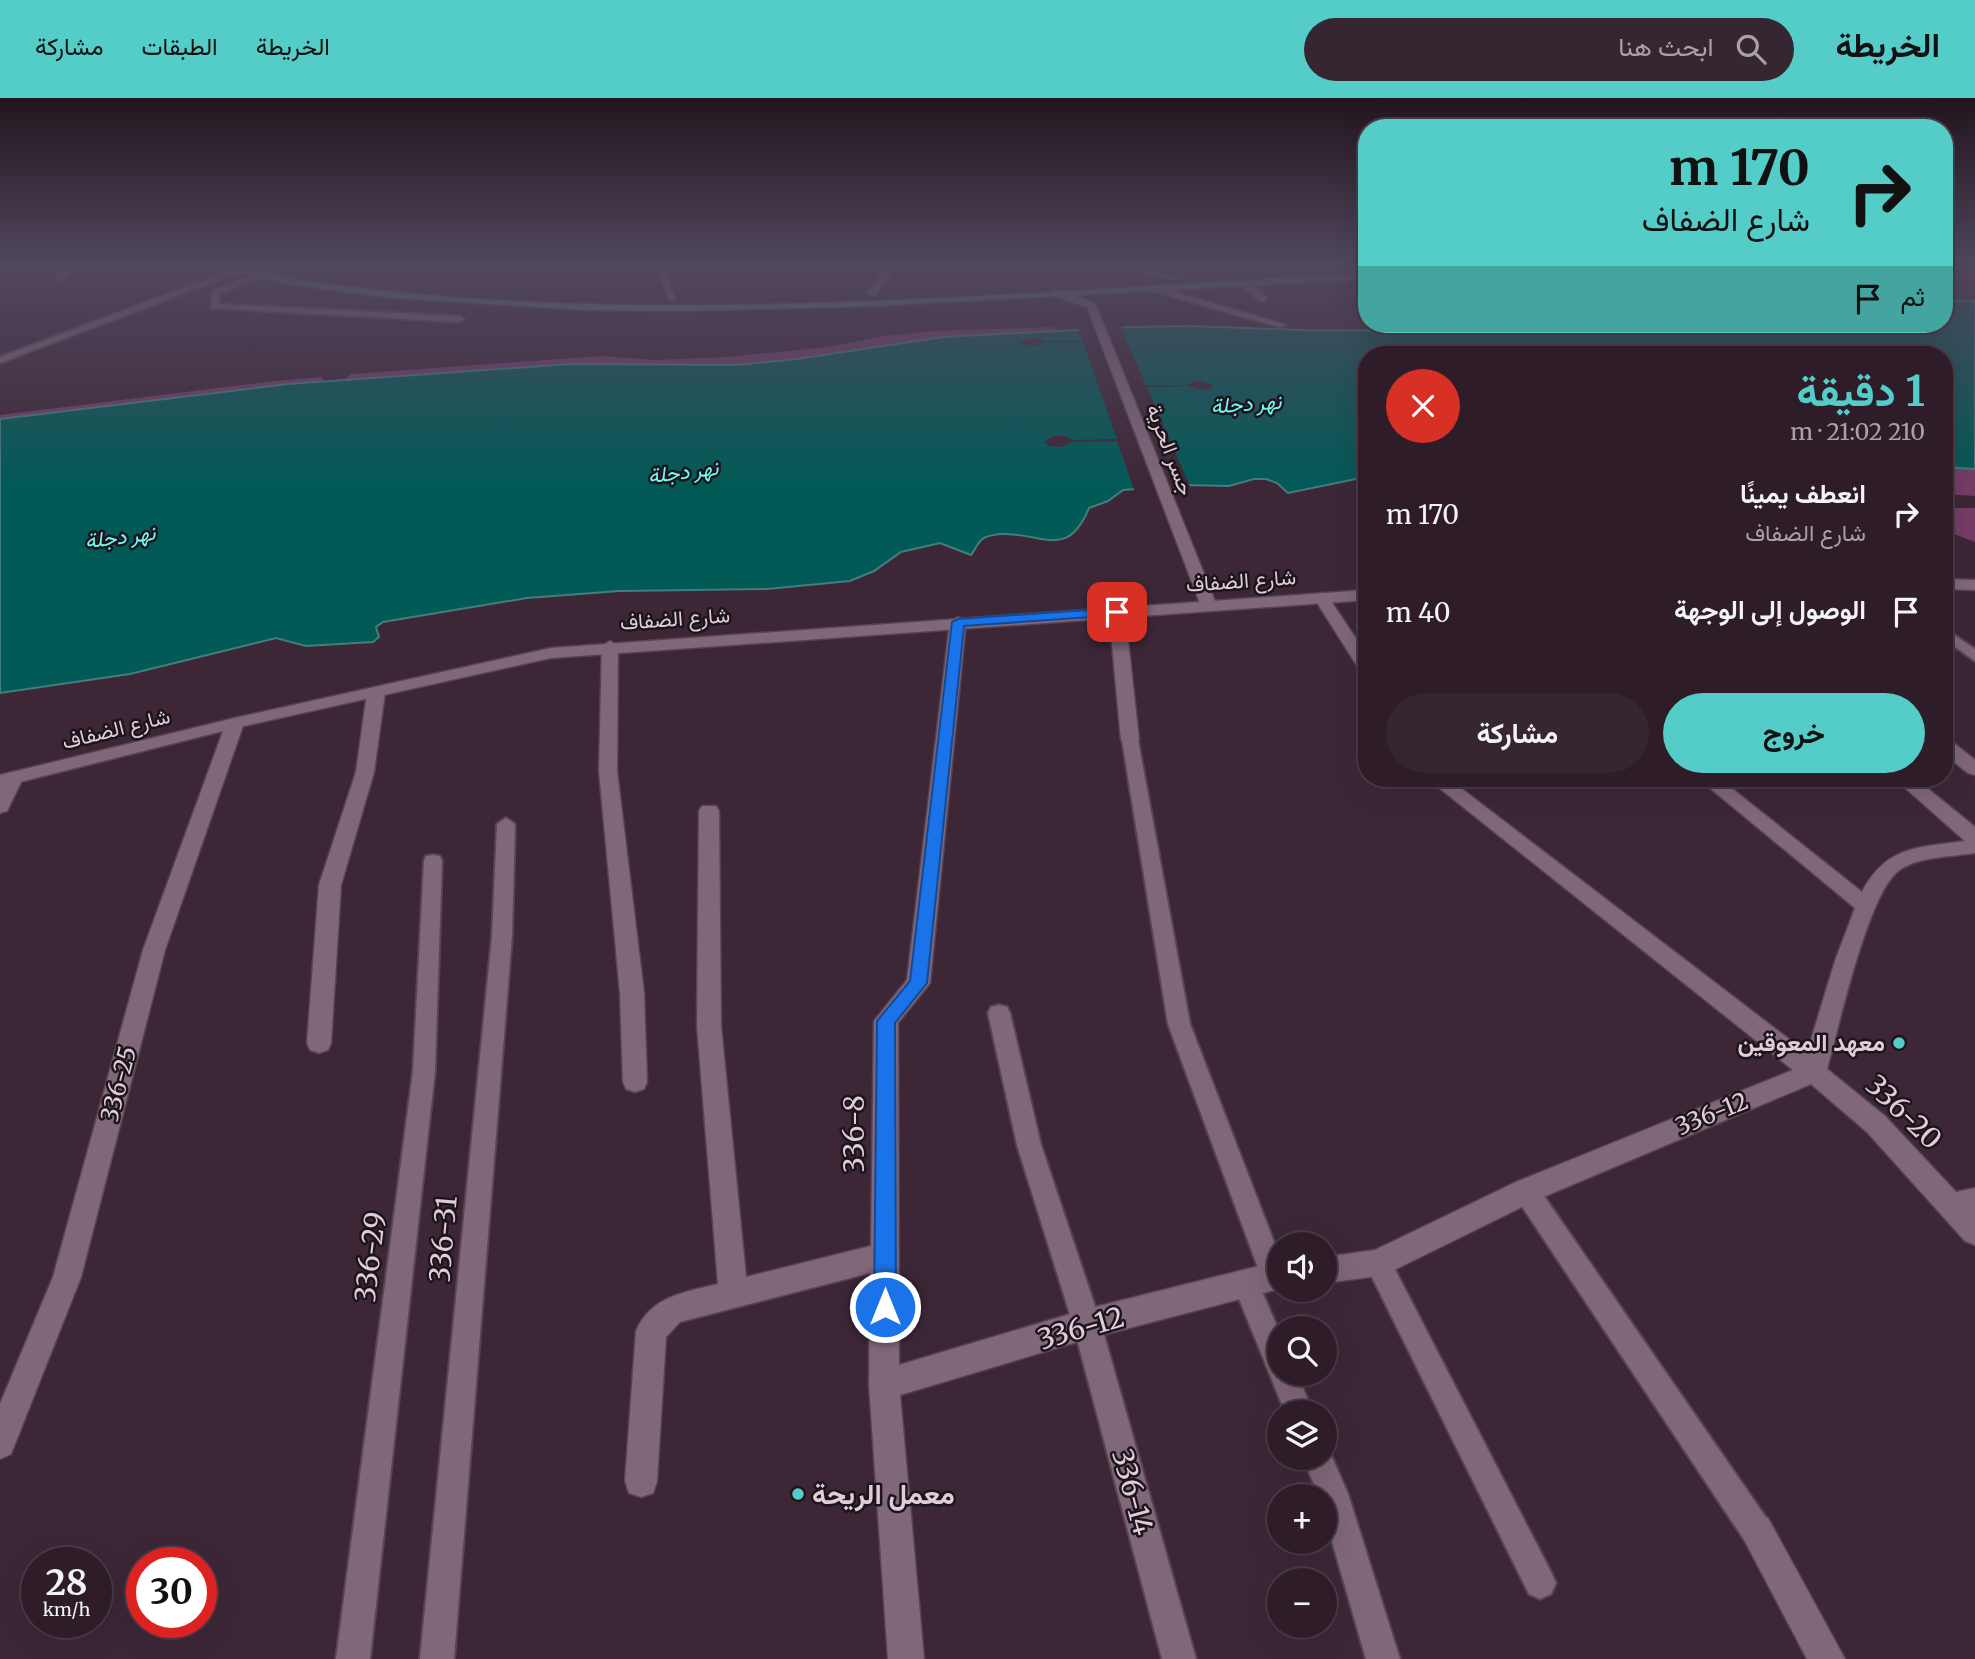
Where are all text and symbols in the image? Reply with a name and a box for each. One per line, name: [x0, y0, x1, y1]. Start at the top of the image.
search box: [1304, 18, 1794, 81]
text: الخريطة: [1836, 25, 1940, 66]
text: ابحث هنا: [1618, 30, 1714, 63]
icon: search: [1732, 30, 1770, 68]
text: مشاركة: [35, 31, 103, 62]
text: الطبقات: [141, 31, 218, 62]
text: الخريطة: [256, 31, 330, 62]
text: 170 m: [1669, 137, 1810, 198]
icon: right: [1834, 147, 1925, 238]
text: شارع الضفاف: [1642, 200, 1810, 240]
icon: arrive: [1849, 280, 1887, 318]
text: ثم: [1901, 280, 1925, 313]
text: 1 دقيقة: [1797, 365, 1925, 417]
button: close: [1386, 369, 1460, 443]
water label: نهر دجلة: [1210, 387, 1283, 419]
street label: جسر الحرية: [1141, 400, 1200, 499]
text: 210 m · 21:02: [1790, 417, 1925, 446]
water label: نهر دجلة: [646, 454, 721, 489]
text: انعطف يمينًا: [1740, 477, 1866, 510]
icon: right: [1887, 495, 1925, 533]
text: 170 m: [1386, 498, 1459, 531]
text: شارع الضفاف: [1745, 518, 1866, 547]
water label: نهر دجلة: [83, 519, 158, 554]
street label: شارع الضفاف: [1185, 563, 1297, 599]
pin: [1087, 582, 1147, 642]
icon: arrive: [1098, 593, 1136, 631]
text: الوصول إلى الوجهة: [1674, 593, 1866, 626]
icon: arrive: [1887, 593, 1925, 631]
text: 40 m: [1386, 596, 1450, 629]
street label: شارع الضفاف: [619, 601, 731, 637]
button: مشاركة: [1386, 693, 1649, 773]
button: خروج: [1663, 693, 1925, 773]
street label: شارع الضفاف: [59, 702, 173, 756]
place label: معهد المعوقين: [1738, 1027, 1885, 1058]
marker: معهد المعوقين: [1891, 1035, 1907, 1051]
street label: 336-25: [94, 1043, 143, 1125]
street label: 336-20: [1858, 1067, 1950, 1157]
street label: 336-12: [1671, 1085, 1753, 1142]
street label: 336-8: [836, 1095, 872, 1173]
street label: 336-31: [421, 1194, 465, 1284]
street label: 336-29: [347, 1210, 393, 1304]
map controls: [1267, 1232, 1337, 1638]
button: sound: [1267, 1232, 1337, 1302]
position arrow: [848, 1270, 922, 1344]
street label: 336-12: [1034, 1299, 1128, 1357]
button: search: [1267, 1316, 1337, 1386]
button: layers: [1267, 1400, 1337, 1470]
street label: 336-14: [1104, 1445, 1162, 1539]
place label: معمل الريحة: [812, 1476, 955, 1512]
button: +: [1267, 1484, 1337, 1554]
marker: معمل الريحة: [790, 1486, 806, 1502]
speed limit sign: 30: [126, 1547, 217, 1638]
text: 28: [45, 1561, 88, 1605]
button: −: [1267, 1568, 1337, 1638]
text: km/h: [43, 1598, 90, 1621]

